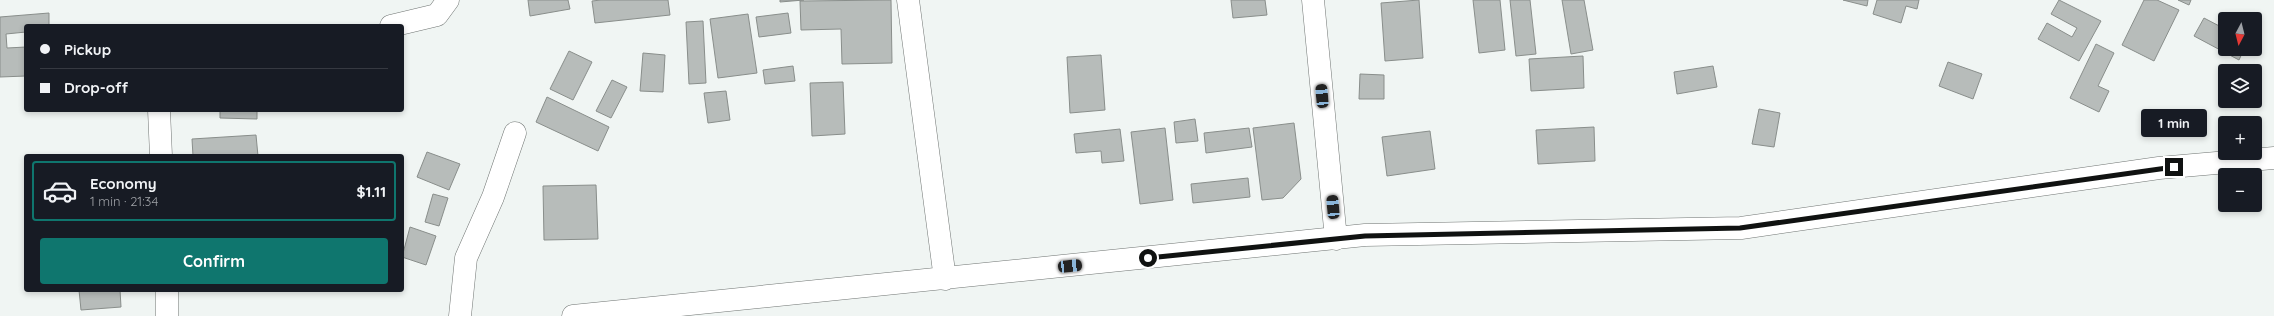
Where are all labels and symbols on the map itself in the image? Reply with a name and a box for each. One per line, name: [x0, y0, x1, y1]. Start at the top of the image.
north arrow: [2218, 12, 2262, 56]
car: [1315, 84, 1329, 108]
callout: 1 min: [2141, 109, 2207, 137]
route end: [2165, 158, 2183, 176]
car: [1326, 195, 1340, 219]
route start: [1139, 249, 1157, 267]
car: [1057, 259, 1083, 273]

